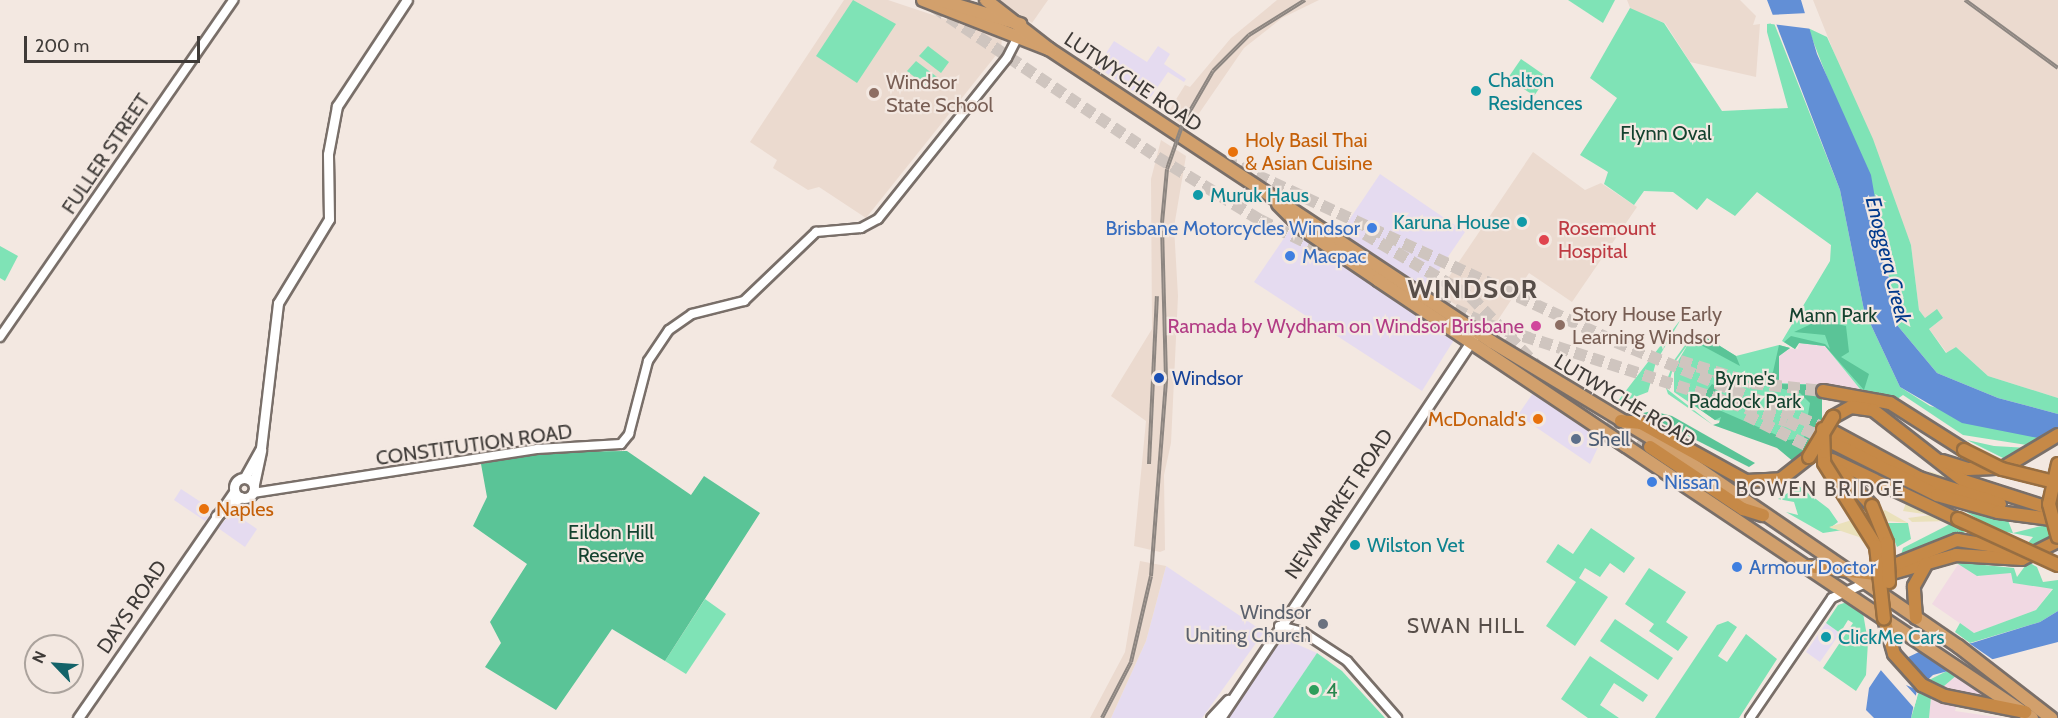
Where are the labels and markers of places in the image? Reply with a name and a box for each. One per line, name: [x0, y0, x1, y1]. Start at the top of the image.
place label: Chalton Residences: [1488, 68, 1582, 115]
place label: Windsor State School: [886, 70, 993, 117]
marker: Chalton Residences: [1469, 84, 1483, 98]
marker: Windsor State School: [867, 86, 881, 100]
place label: Holy Basil Thai & Asian Cuisine: [1245, 128, 1373, 175]
marker: Holy Basil Thai & Asian Cuisine: [1226, 145, 1240, 159]
place label: Muruk Haus: [1210, 183, 1309, 207]
marker: Muruk Haus: [1191, 188, 1205, 202]
place label: Karuna House: [1393, 210, 1510, 234]
marker: Karuna House: [1515, 215, 1529, 229]
place label: Brisbane Motorcycles Windsor: [1106, 216, 1360, 240]
place label: Rosemount Hospital: [1558, 216, 1656, 263]
marker: Brisbane Motorcycles Windsor: [1365, 221, 1379, 235]
marker: Rosemount Hospital: [1535, 231, 1553, 249]
place label: Macpac: [1302, 244, 1367, 268]
marker: Macpac: [1283, 249, 1297, 263]
place label: Story House Early Learning Windsor: [1572, 302, 1722, 349]
place label: Ramada by Wydham on Windsor Brisbane: [1167, 314, 1524, 338]
marker: Story House Early Learning Windsor: [1553, 318, 1567, 332]
marker: Ramada by Wydham on Windsor Brisbane: [1529, 319, 1543, 333]
place label: Windsor: [1172, 366, 1243, 390]
marker: Windsor: [1150, 369, 1168, 387]
place label: McDonald's: [1428, 407, 1526, 431]
marker: McDonald's: [1531, 412, 1545, 426]
place label: Shell: [1588, 427, 1630, 451]
marker: Shell: [1569, 432, 1583, 446]
place label: Nissan: [1664, 470, 1719, 494]
marker: Nissan: [1645, 475, 1659, 489]
place label: Naples: [216, 497, 274, 521]
marker: Naples: [197, 502, 211, 516]
place label: Wilston Vet: [1367, 533, 1464, 557]
marker: Wilston Vet: [1348, 538, 1362, 552]
place label: Armour Doctor: [1749, 555, 1876, 579]
marker: Armour Doctor: [1730, 560, 1744, 574]
place label: Windsor Uniting Church: [1185, 600, 1311, 647]
marker: Windsor Uniting Church: [1316, 617, 1330, 631]
place label: ClickMe Cars: [1838, 625, 1945, 649]
marker: ClickMe Cars: [1819, 630, 1833, 644]
place label: 4: [1326, 678, 1338, 702]
marker: 4: [1307, 683, 1321, 697]

